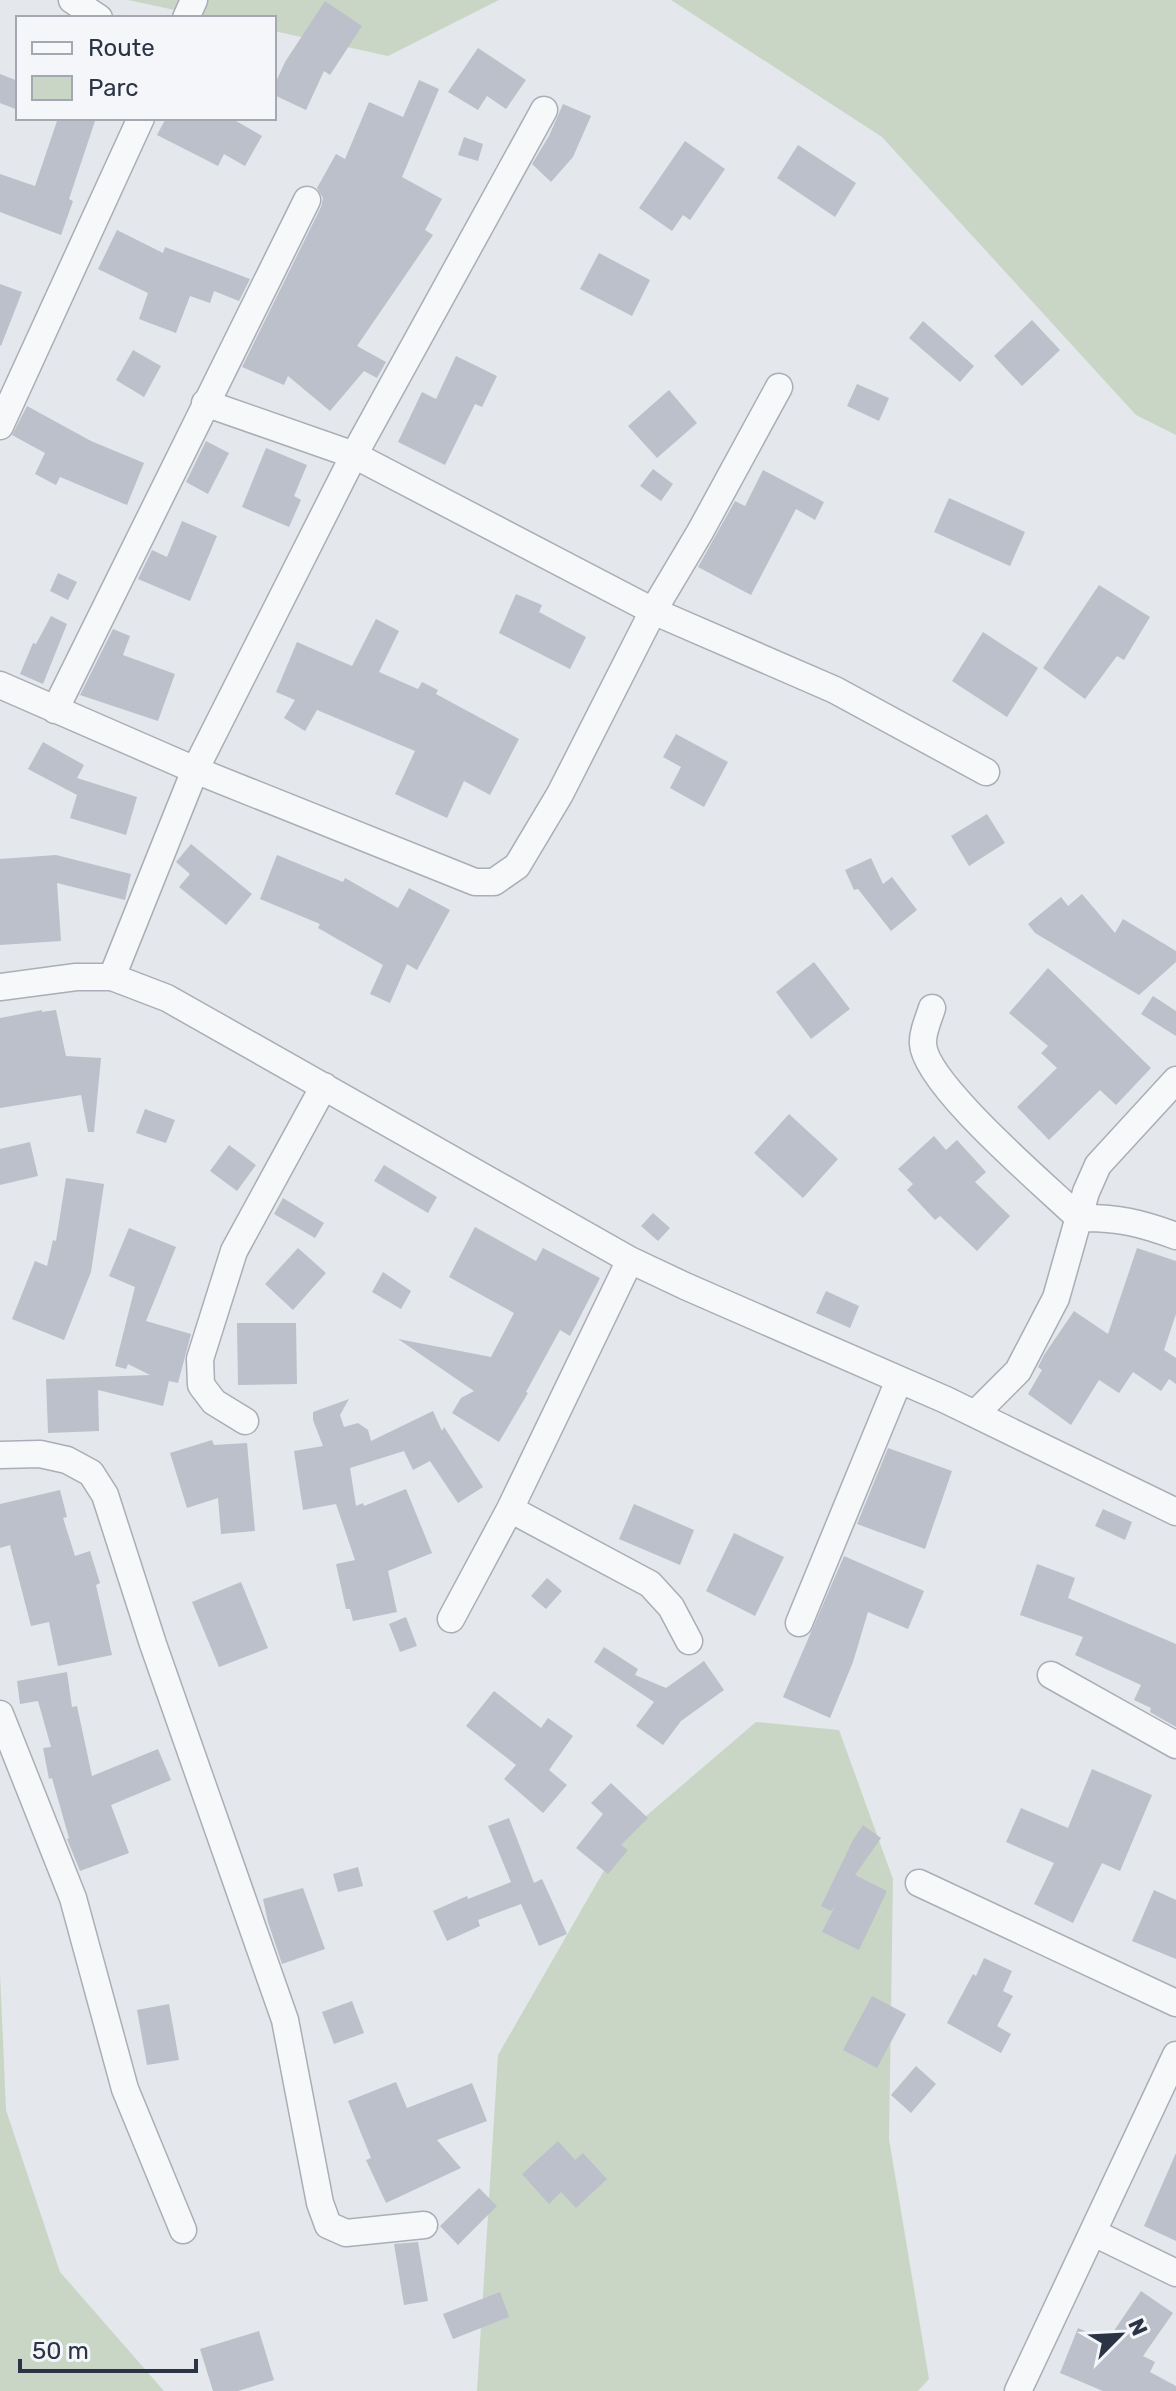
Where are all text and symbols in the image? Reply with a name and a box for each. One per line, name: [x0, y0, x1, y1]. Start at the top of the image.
legend: [16, 16, 276, 120]
text: Route: [88, 34, 155, 62]
text: Parc: [88, 74, 139, 102]
north arrow: [1080, 2295, 1160, 2375]
text: N: [1122, 2314, 1153, 2340]
scale bar: [20, 2323, 196, 2373]
text: 50 m: [32, 2337, 89, 2365]

